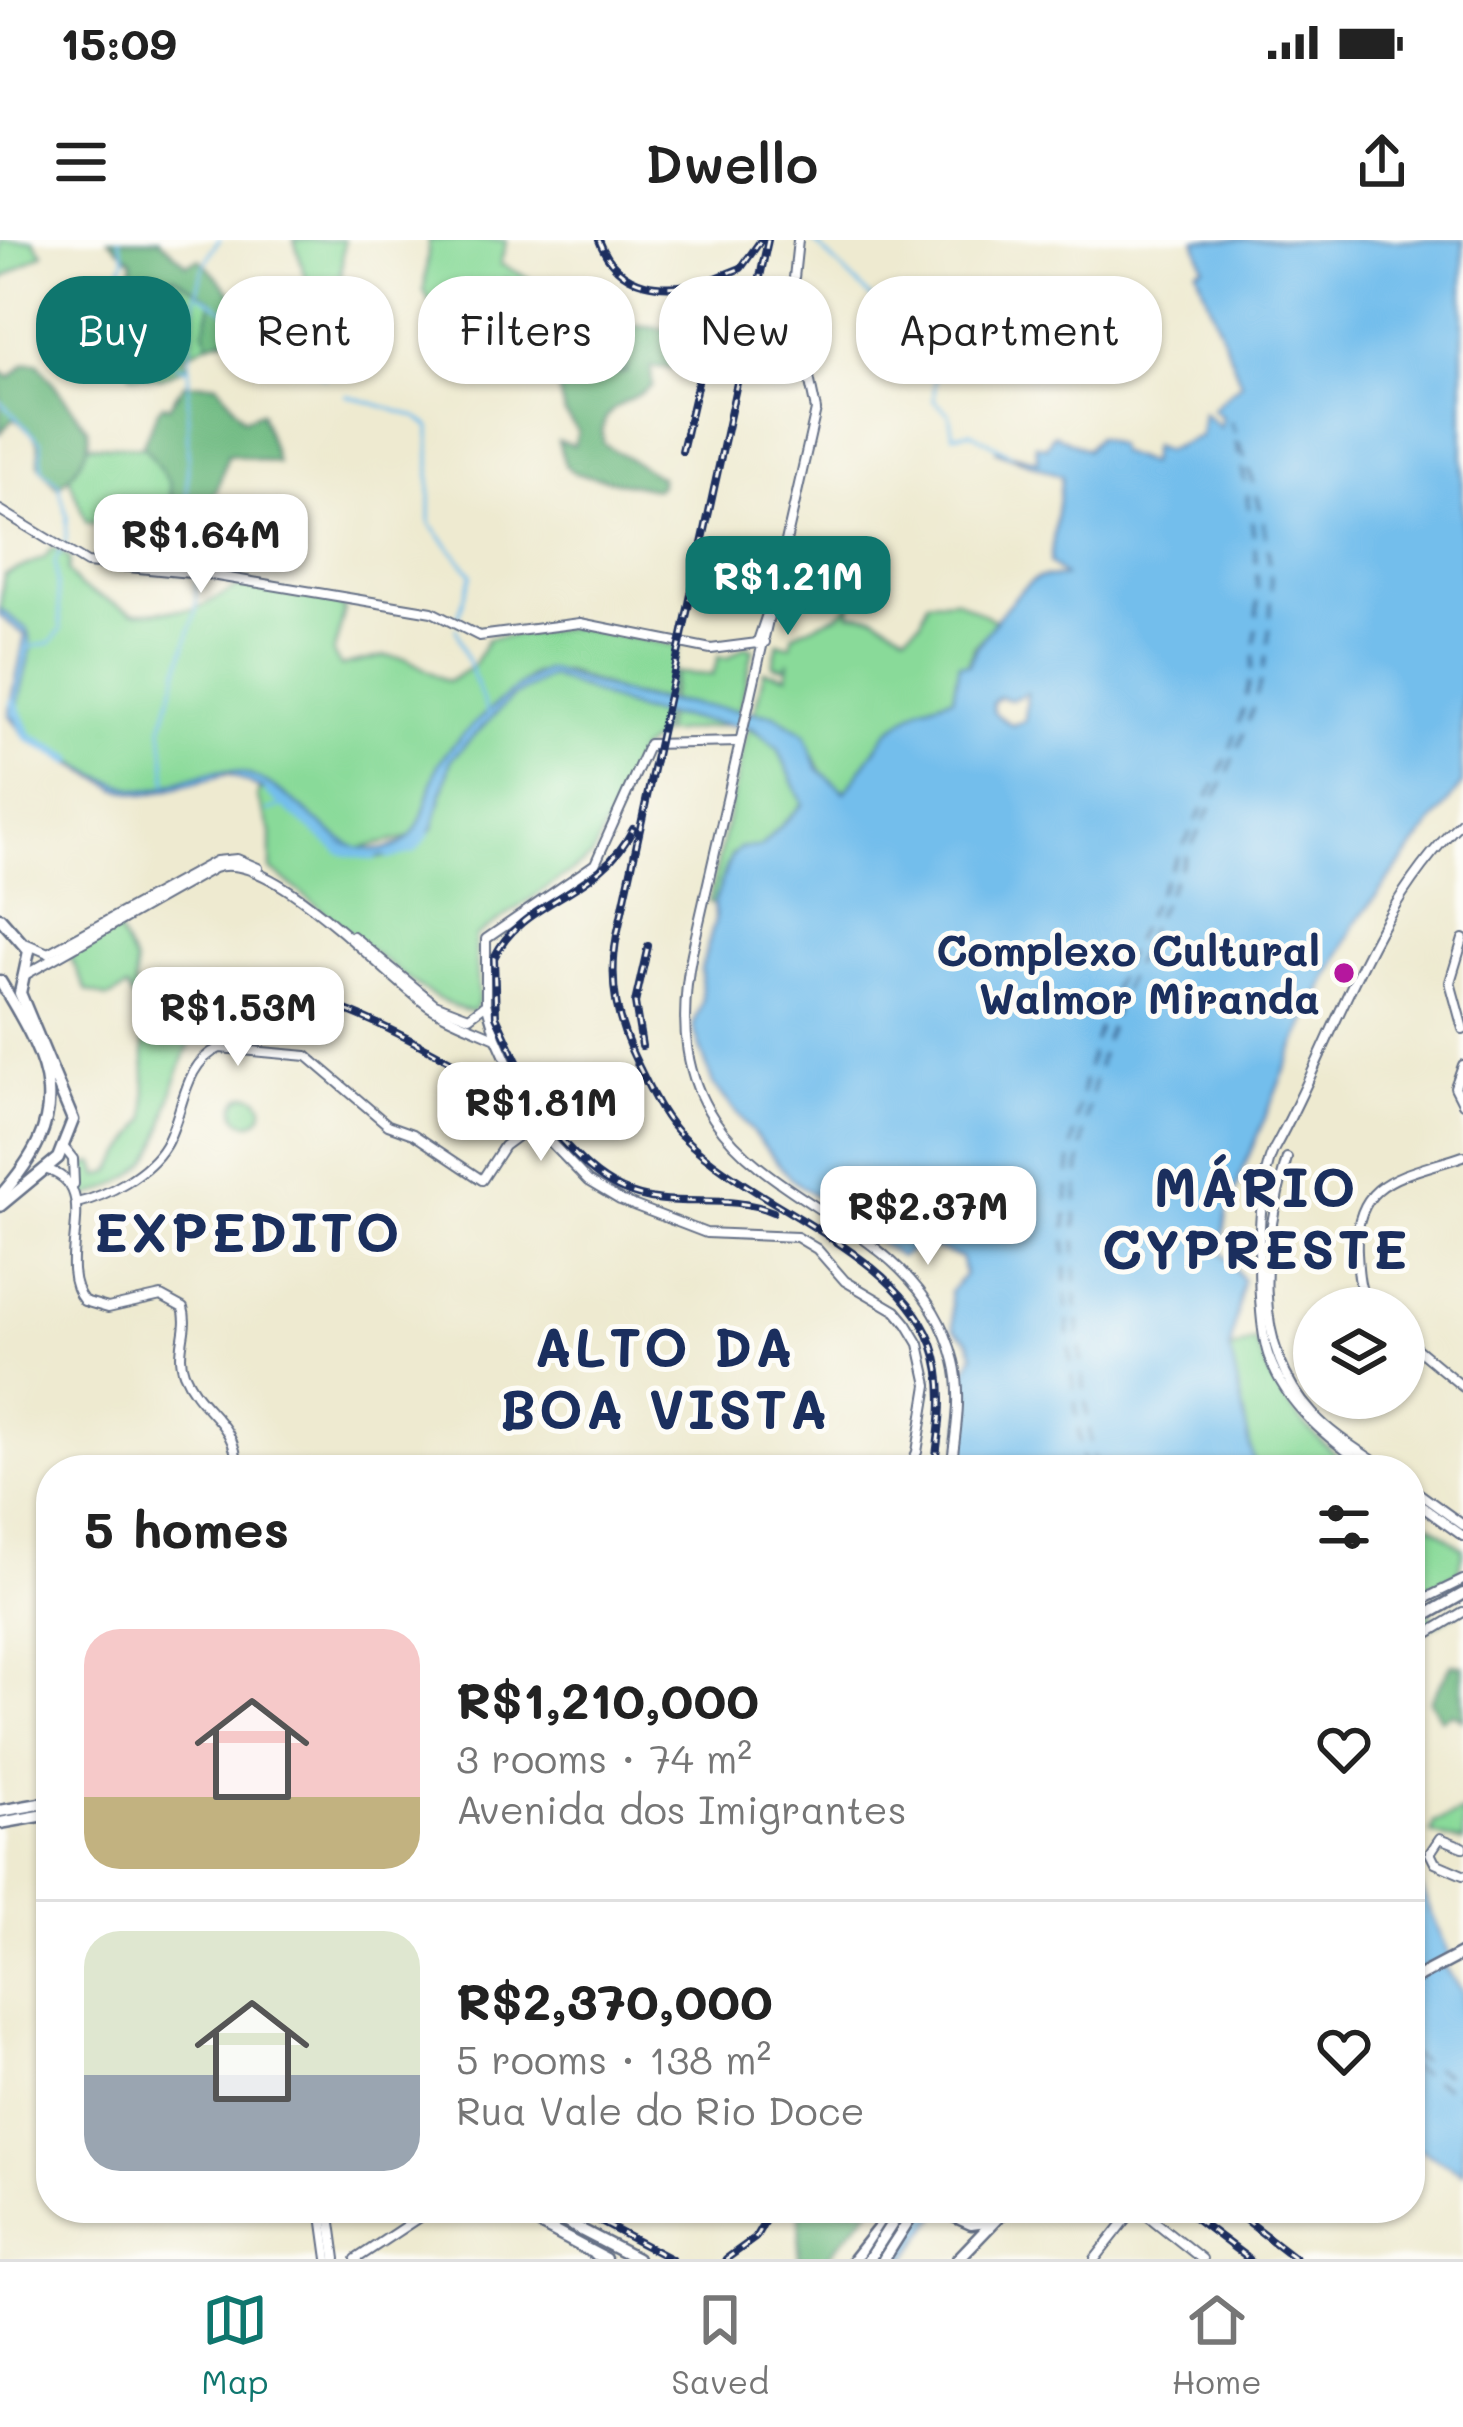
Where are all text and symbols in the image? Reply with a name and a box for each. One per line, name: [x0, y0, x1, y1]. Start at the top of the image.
text: 15:09: [60, 13, 176, 71]
text: Dwello: [645, 127, 818, 198]
icon: menu: [48, 129, 114, 195]
icon: share: [1349, 129, 1415, 195]
chip: Buy: [36, 276, 191, 384]
chip: Rent: [215, 276, 394, 384]
chip: Filters: [418, 276, 635, 384]
chip: New: [659, 276, 832, 384]
chip: Apartment: [856, 276, 1162, 384]
pin: R$1.64M: [90, 494, 312, 596]
text: R$1.64M: [121, 507, 281, 558]
pin: R$1.21M: [677, 536, 899, 638]
text: R$1.21M: [712, 549, 864, 600]
place label: Complexo Cultural Walmor Miranda: [936, 922, 1320, 1025]
marker: Complexo Cultural Walmor Miranda: [1331, 960, 1357, 986]
pin: R$1.53M: [127, 967, 349, 1069]
text: R$1.53M: [159, 980, 317, 1031]
pin: R$1.81M: [430, 1062, 652, 1164]
text: R$1.81M: [464, 1075, 618, 1126]
district label: MÁRIO CYPRESTE: [1102, 1150, 1410, 1283]
pin: R$2.37M: [817, 1166, 1039, 1268]
text: R$2.37M: [847, 1179, 1009, 1230]
district label: EXPEDITO: [94, 1195, 402, 1266]
map controls: [1293, 1287, 1425, 1419]
button: layers: [1293, 1287, 1425, 1419]
district label: ALTO DA BOA VISTA: [500, 1310, 830, 1443]
text: 5 homes: [84, 1494, 289, 1561]
icon: filters: [1311, 1494, 1377, 1560]
text: R$1,210,000: [456, 1665, 759, 1732]
icon: home: [180, 1677, 324, 1821]
icon: heart: [1311, 1716, 1377, 1782]
text: 3 rooms · 74 m²: [456, 1732, 752, 1783]
text: Avenida dos Imigrantes: [456, 1783, 907, 1834]
text: R$2,370,000: [456, 1966, 773, 2033]
icon: home: [180, 1979, 324, 2123]
icon: heart: [1311, 2018, 1377, 2084]
text: 5 rooms · 138 m²: [456, 2033, 771, 2084]
text: Rua Vale do Rio Doce: [456, 2084, 865, 2135]
tab: Map: [201, 2287, 269, 2402]
tab: Saved: [671, 2287, 769, 2402]
tab: Home: [1172, 2287, 1262, 2402]

